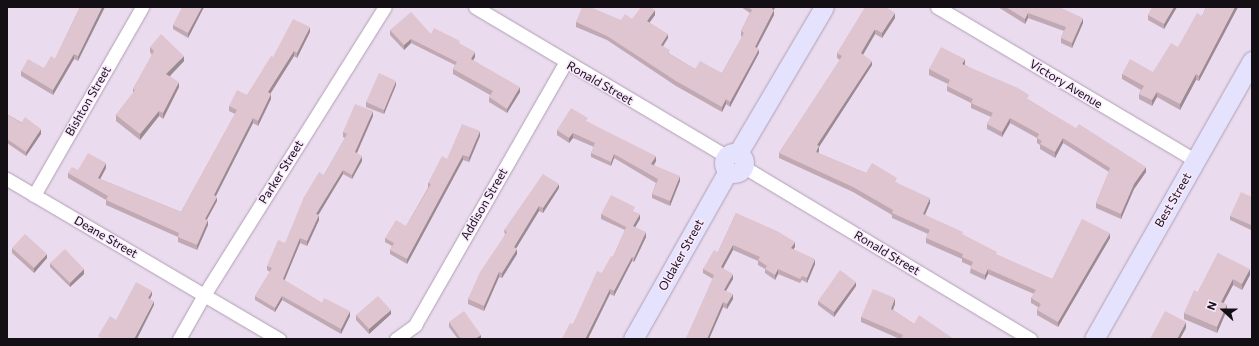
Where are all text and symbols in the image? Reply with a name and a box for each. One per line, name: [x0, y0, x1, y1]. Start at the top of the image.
street label: Victory Avenue: [1027, 57, 1105, 111]
street label: Ronald Street: [564, 58, 636, 108]
street label: Bishton Street: [62, 64, 114, 138]
street label: Parker Street: [256, 138, 306, 206]
street label: Addison Street: [458, 165, 510, 243]
street label: Best Street: [1152, 170, 1194, 230]
street label: Deane Street: [72, 213, 140, 261]
street label: Oldaker Street: [655, 217, 707, 293]
street label: Ronald Street: [852, 228, 922, 278]
north arrow: [1203, 290, 1243, 330]
text: N: [1204, 299, 1219, 312]

